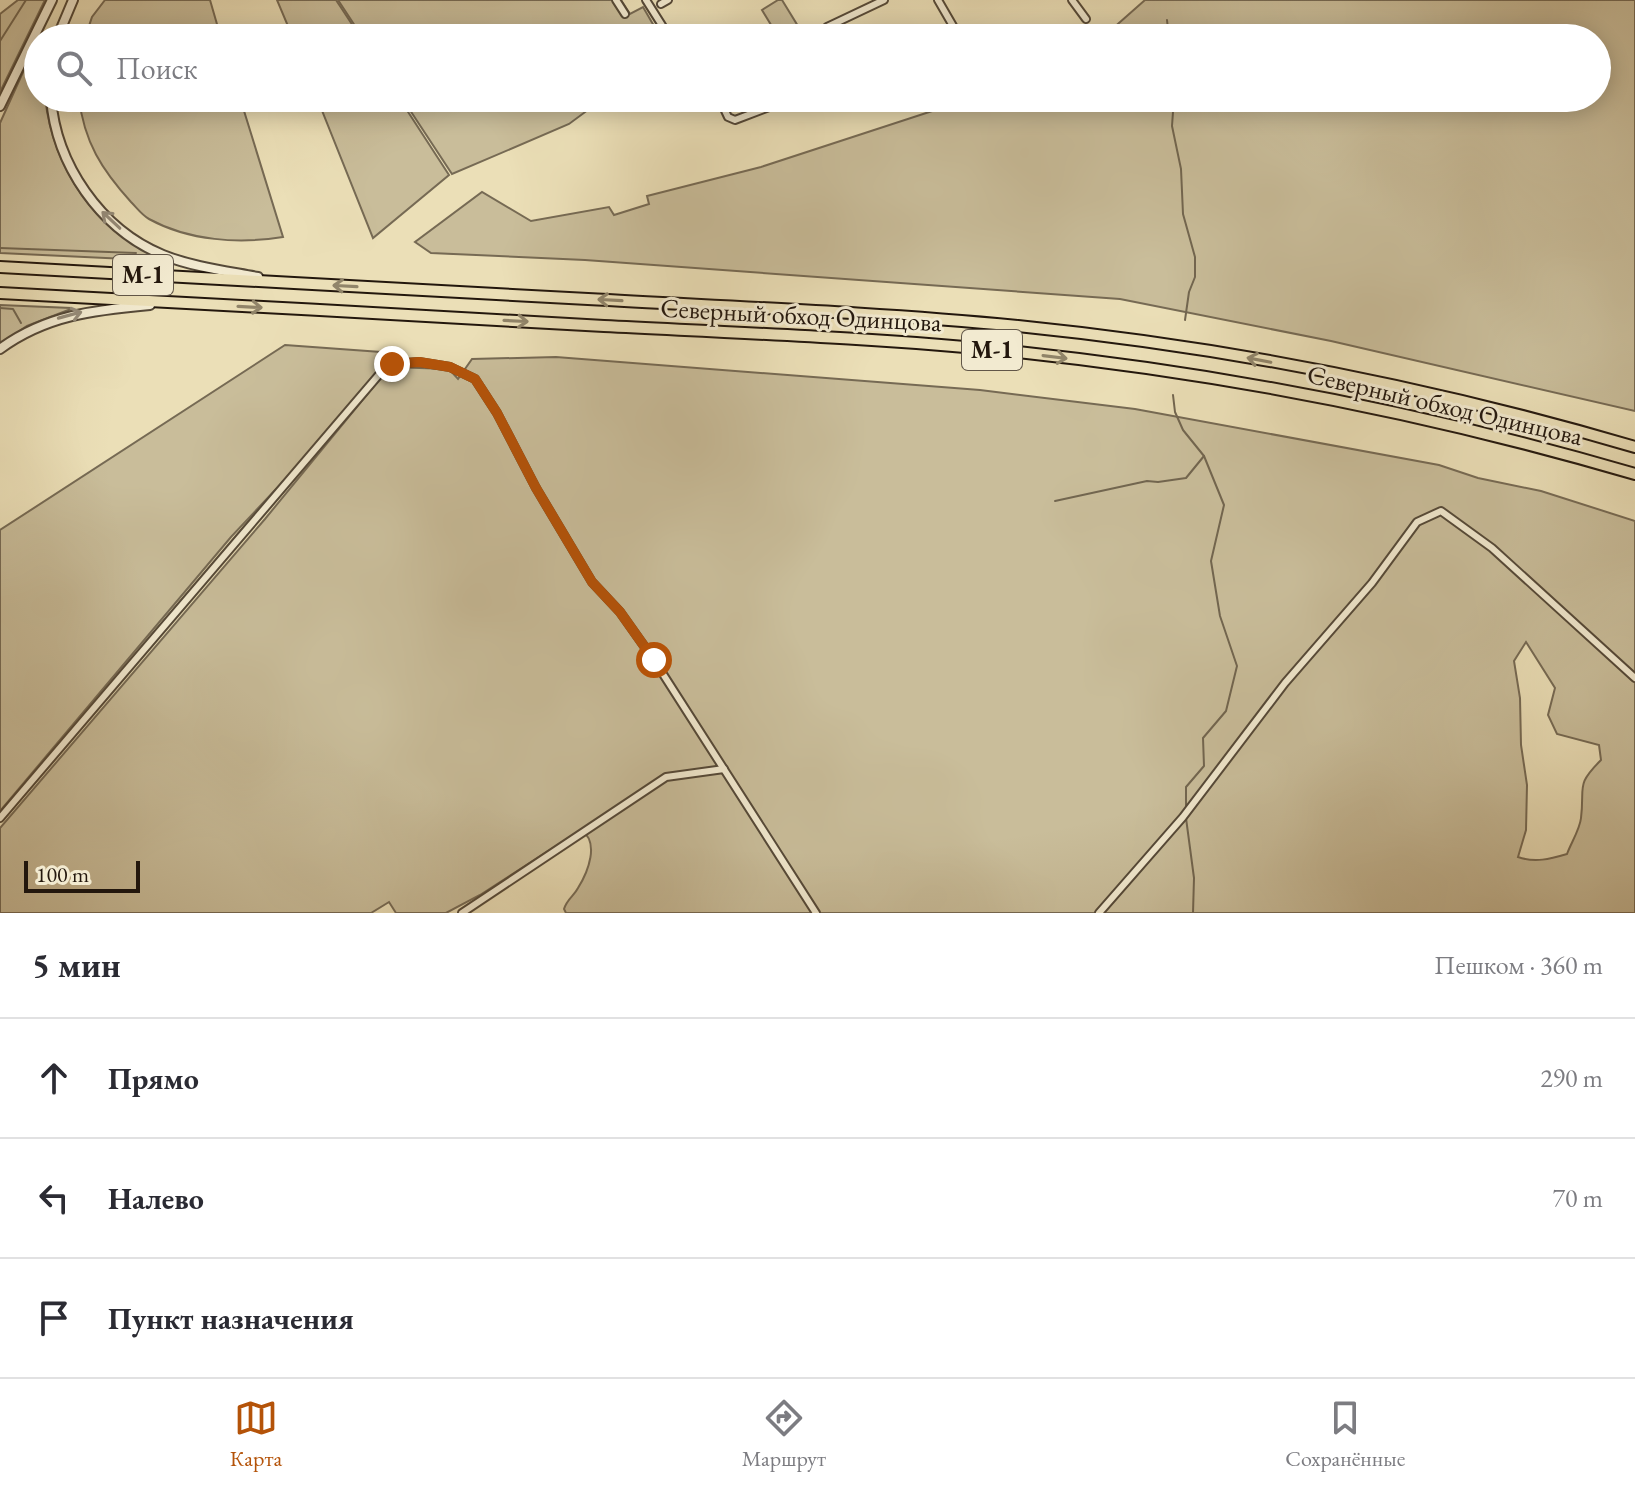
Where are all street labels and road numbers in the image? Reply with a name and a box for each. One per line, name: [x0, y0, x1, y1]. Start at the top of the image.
road number: М-1: [113, 255, 173, 295]
street label: Северный обход Одинцова: [660, 291, 943, 339]
road number: М-1: [962, 330, 1022, 370]
street label: Северный обход Одинцова: [1304, 357, 1587, 453]

